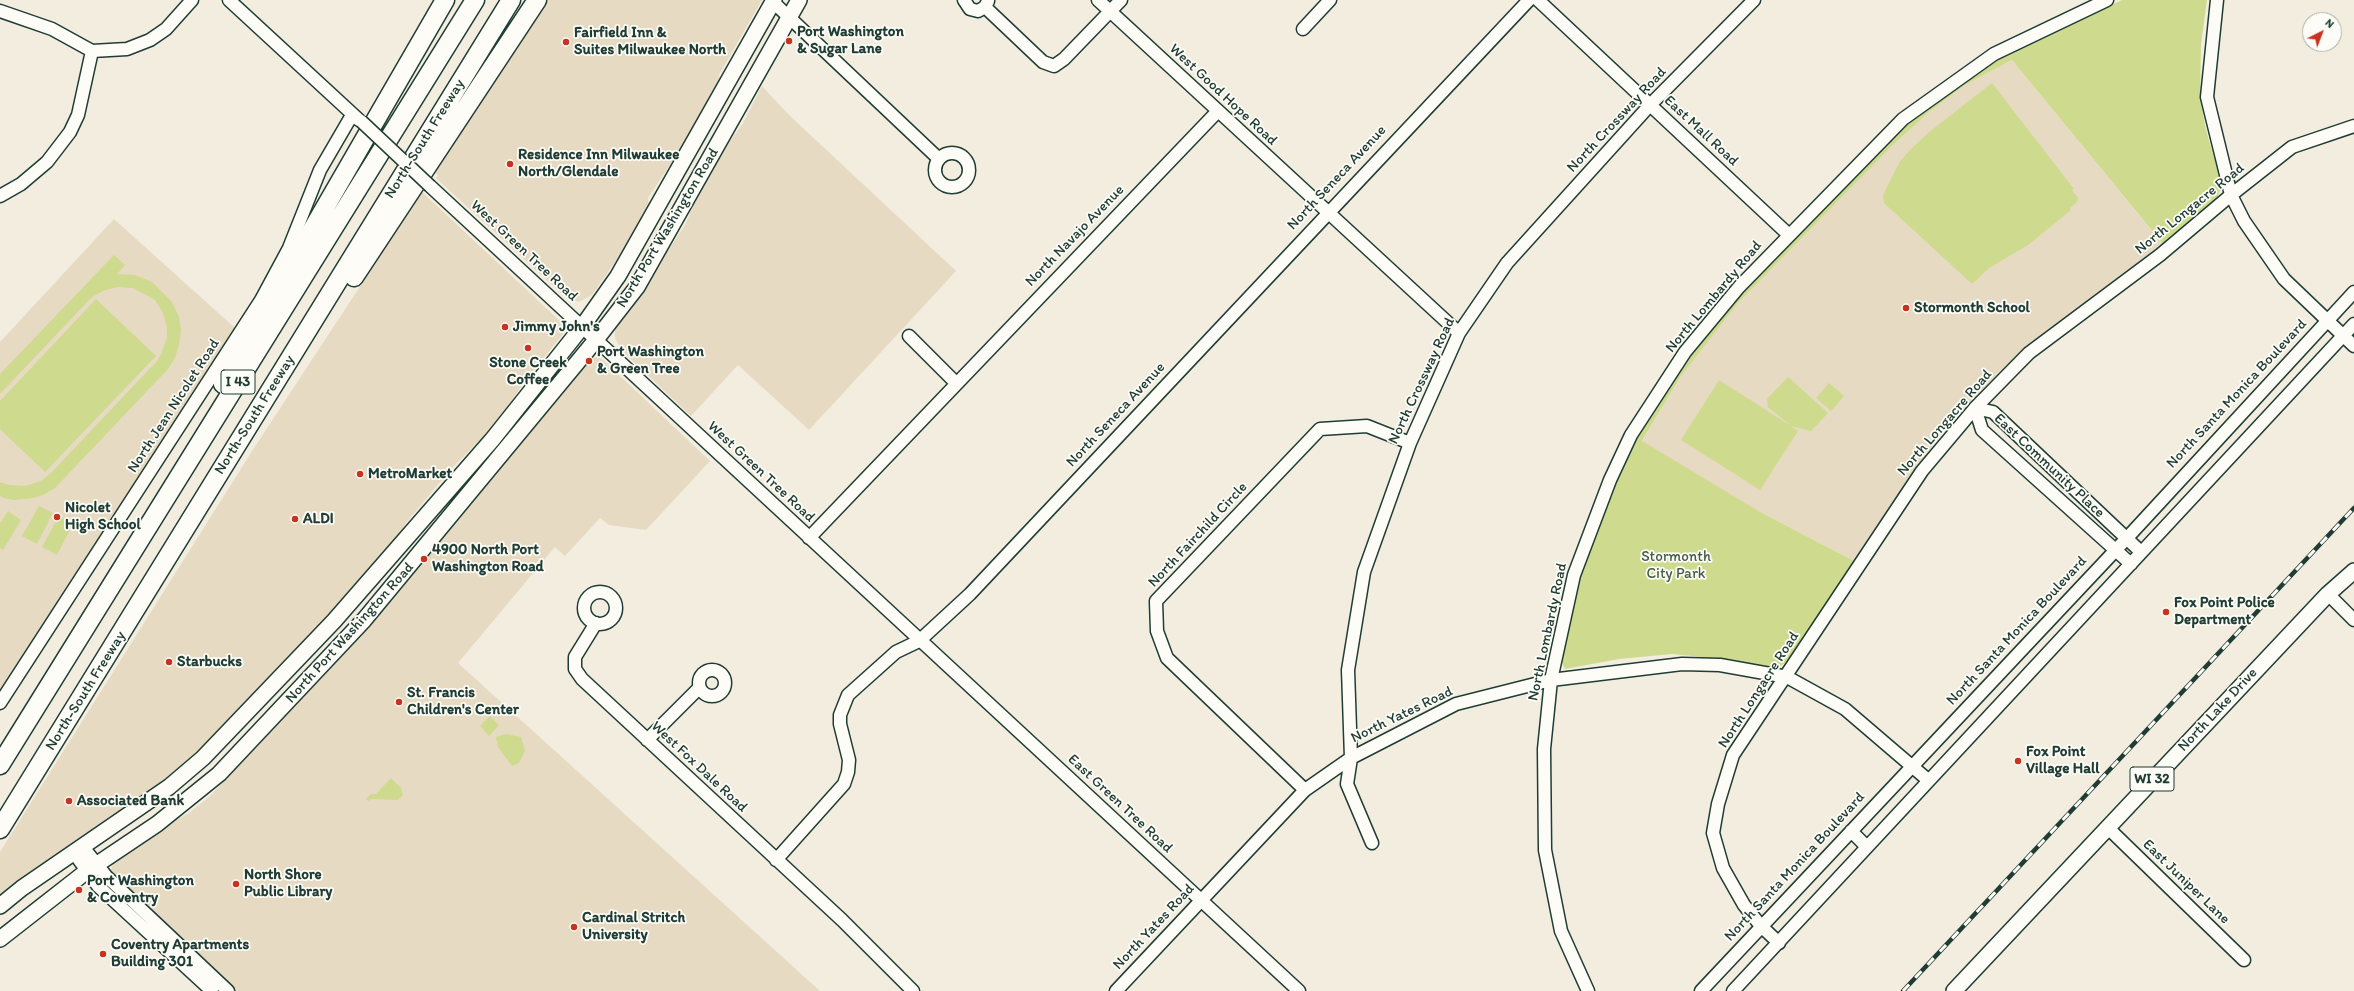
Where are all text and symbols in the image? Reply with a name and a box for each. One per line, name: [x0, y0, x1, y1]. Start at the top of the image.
north arrow: [2302, 12, 2342, 52]
text: N: [2323, 16, 2337, 31]
place label: Port Washington & Sugar Lane: [797, 23, 904, 58]
place label: Fairfield Inn & Suites Milwaukee North: [574, 24, 726, 59]
marker: Port Washington & Sugar Lane: [784, 36, 794, 46]
marker: Fairfield Inn & Suites Milwaukee North: [561, 37, 571, 47]
street label: West Good Hope Road: [1165, 40, 1281, 150]
street label: North Crossway Road: [1563, 64, 1671, 176]
street label: North-South Freeway: [381, 76, 469, 202]
street label: East Mall Road: [1660, 92, 1742, 170]
street label: North Seneca Avenue: [1284, 122, 1390, 234]
street label: North Port Washington Road: [613, 145, 723, 311]
place label: Residence Inn Milwaukee North/Glendale: [518, 146, 679, 181]
marker: Residence Inn Milwaukee North/Glendale: [505, 159, 515, 169]
street label: North Longacre Road: [2132, 159, 2248, 259]
street label: North Navajo Avenue: [1022, 181, 1128, 291]
street label: West Green Tree Road: [467, 197, 581, 305]
street label: North Lombardy Road: [1662, 237, 1766, 357]
place label: Stormonth School: [1914, 299, 2030, 317]
marker: Stormonth School: [1901, 303, 1911, 313]
street label: North Crossway Road: [1385, 315, 1459, 447]
street label: North Santa Monica Boulevard: [2163, 316, 2311, 472]
place label: Jimmy John's: [513, 318, 600, 336]
marker: Jimmy John's: [500, 322, 510, 332]
street label: North Jean Nicolet Road: [124, 336, 224, 476]
marker: Stone Creek Coffee: [523, 343, 533, 353]
place label: Port Washington & Green Tree: [597, 343, 704, 378]
street label: North-South Freeway: [211, 352, 299, 478]
place label: Stone Creek Coffee: [489, 354, 567, 389]
marker: Port Washington & Green Tree: [584, 356, 594, 366]
street label: North Seneca Avenue: [1063, 359, 1169, 471]
street label: North Longacre Road: [1894, 366, 1996, 480]
road number: I 43: [221, 370, 255, 394]
street label: East Community Place: [1990, 410, 2108, 522]
street label: West Green Tree Road: [704, 418, 818, 526]
place label: MetroMarket: [368, 465, 452, 483]
marker: MetroMarket: [355, 469, 365, 479]
street label: North Fairchild Circle: [1145, 479, 1251, 591]
place label: Nicolet High School: [65, 499, 141, 534]
place label: ALDI: [303, 510, 334, 528]
marker: Nicolet High School: [52, 512, 62, 522]
marker: ALDI: [290, 514, 300, 524]
place label: 4900 North Port Washington Road: [432, 541, 544, 576]
park label: Stormonth City Park: [1641, 548, 1711, 583]
street label: North Santa Monica Boulevard: [1943, 553, 2091, 709]
marker: 4900 North Port Washington Road: [419, 554, 429, 564]
street label: North Port Washington Road: [282, 559, 418, 707]
street label: North Lombardy Road: [1525, 561, 1571, 703]
place label: Fox Point Police Department: [2174, 594, 2275, 629]
marker: Fox Point Police Department: [2161, 607, 2171, 617]
street label: North-South Freeway: [42, 628, 130, 754]
street label: North Longacre Road: [1715, 628, 1803, 752]
place label: Starbucks: [177, 653, 242, 671]
marker: Starbucks: [164, 657, 174, 667]
street label: North Lake Drive: [2175, 664, 2261, 756]
street label: North Yates Road: [1348, 683, 1456, 747]
place label: St. Francis Children's Center: [407, 684, 519, 719]
marker: St. Francis Children's Center: [394, 697, 404, 707]
street label: West Fox Dale Road: [647, 718, 751, 816]
place label: Fox Point Village Hall: [2026, 743, 2100, 778]
street label: East Green Tree Road: [1064, 751, 1176, 857]
marker: Fox Point Village Hall: [2013, 756, 2023, 766]
road number: WI 32: [2130, 767, 2174, 791]
street label: North Santa Monica Boulevard: [1721, 789, 1869, 945]
place label: Associated Bank: [77, 792, 184, 810]
marker: Associated Bank: [64, 796, 74, 806]
street label: East Juniper Lane: [2139, 836, 2233, 928]
place label: North Shore Public Library: [244, 866, 332, 901]
place label: Port Washington & Coventry: [87, 872, 194, 907]
marker: North Shore Public Library: [231, 879, 241, 889]
street label: North Yates Road: [1110, 880, 1198, 974]
marker: Port Washington & Coventry: [74, 885, 84, 895]
place label: Cardinal Stritch University: [582, 909, 685, 944]
marker: Cardinal Stritch University: [569, 922, 579, 932]
place label: Coventry Apartments Building 301: [111, 936, 249, 971]
marker: Coventry Apartments Building 301: [98, 949, 108, 959]

